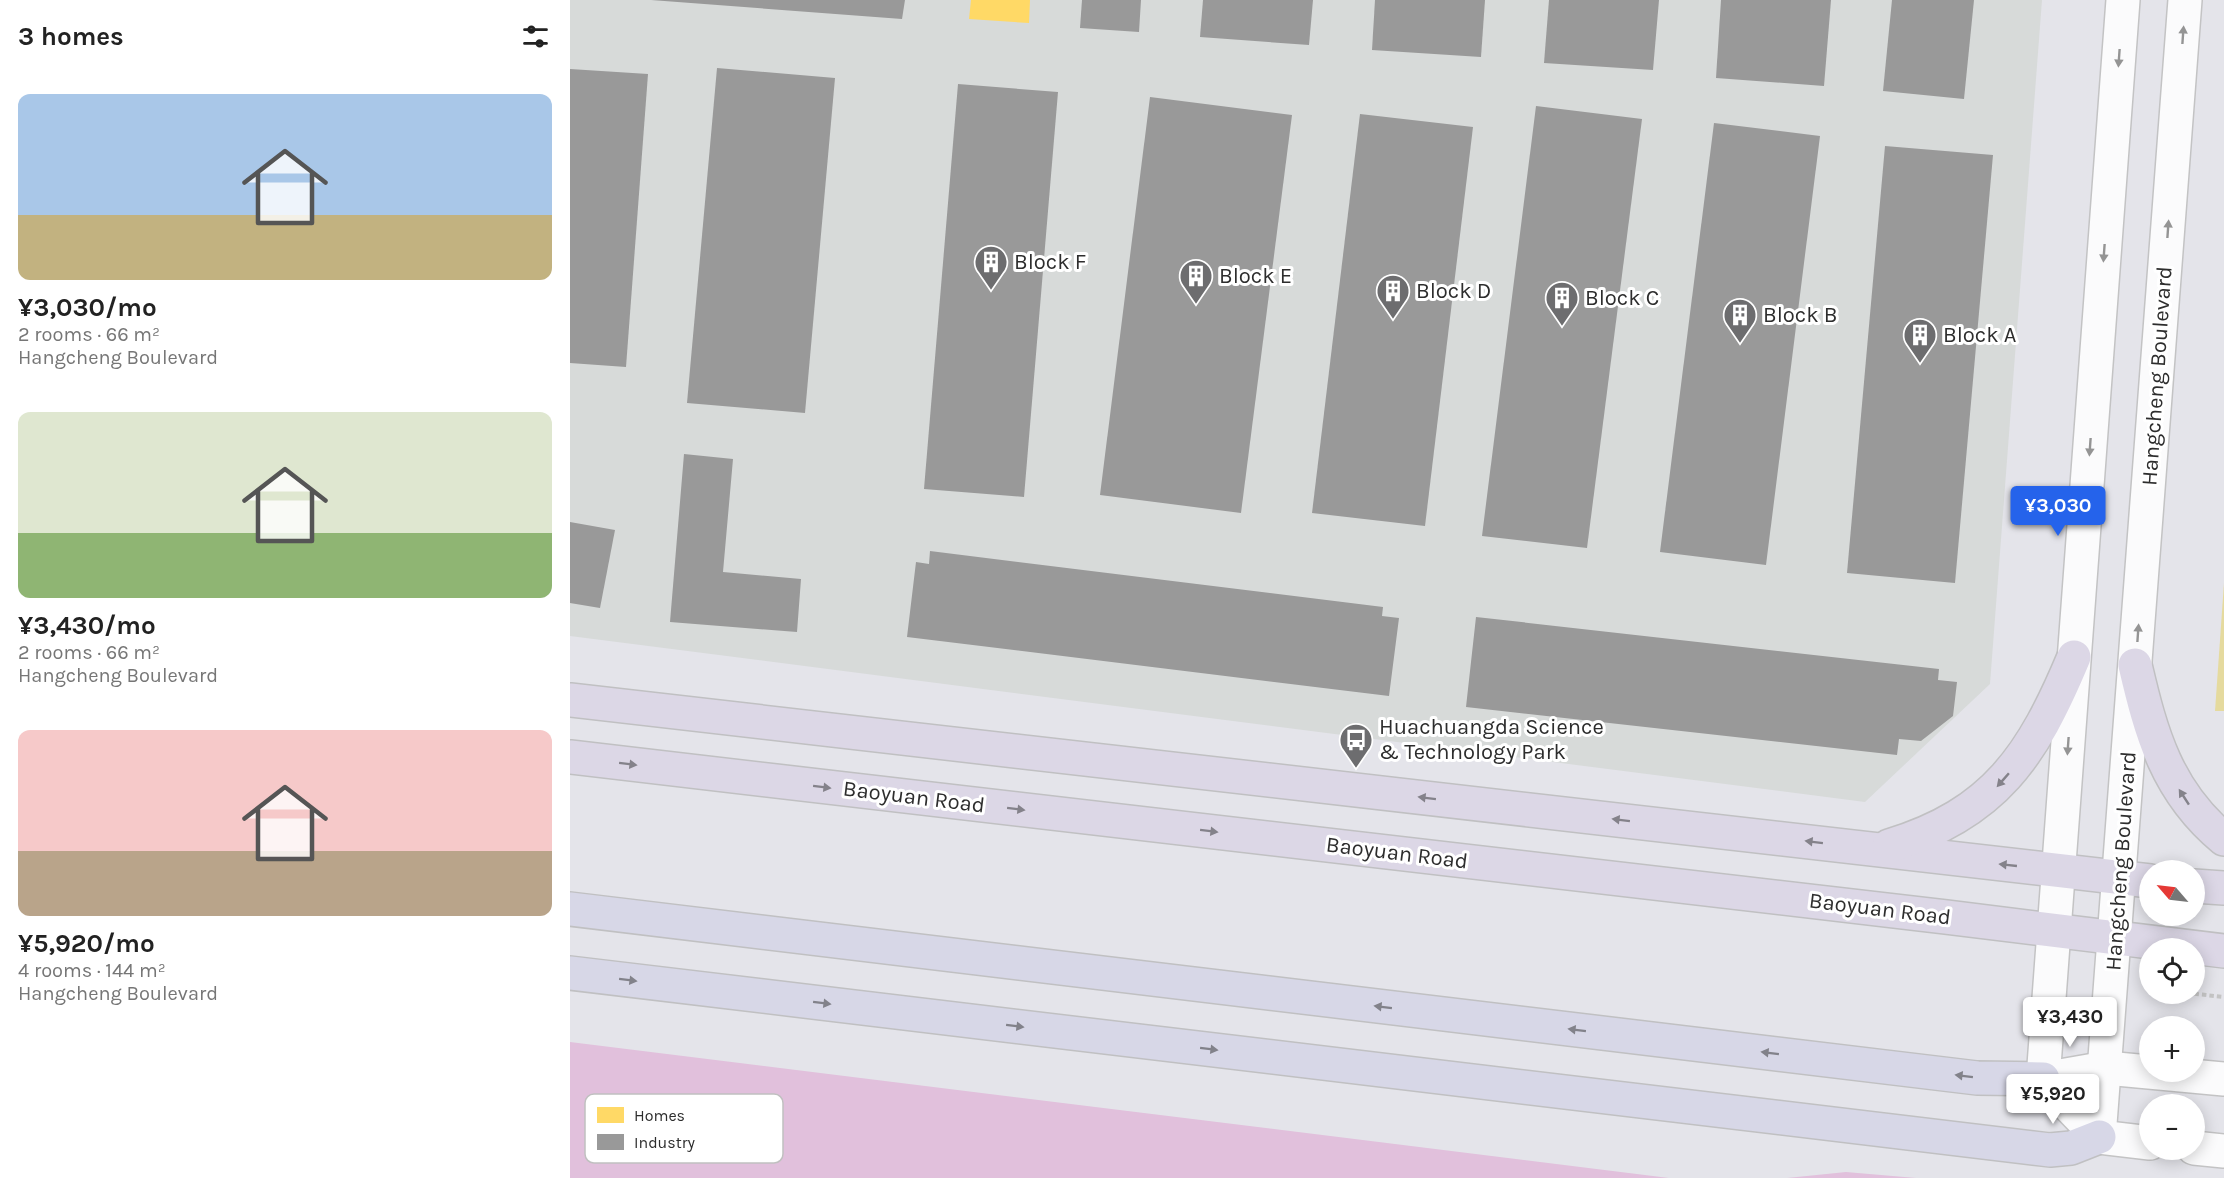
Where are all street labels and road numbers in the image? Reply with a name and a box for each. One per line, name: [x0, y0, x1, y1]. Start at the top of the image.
street label: Hangcheng Boulevard: [2136, 265, 2178, 487]
street label: Hangcheng Boulevard: [2100, 750, 2142, 972]
street label: Baoyuan Road: [842, 775, 986, 819]
street label: Baoyuan Road: [1325, 831, 1469, 875]
street label: Baoyuan Road: [1808, 887, 1952, 931]

